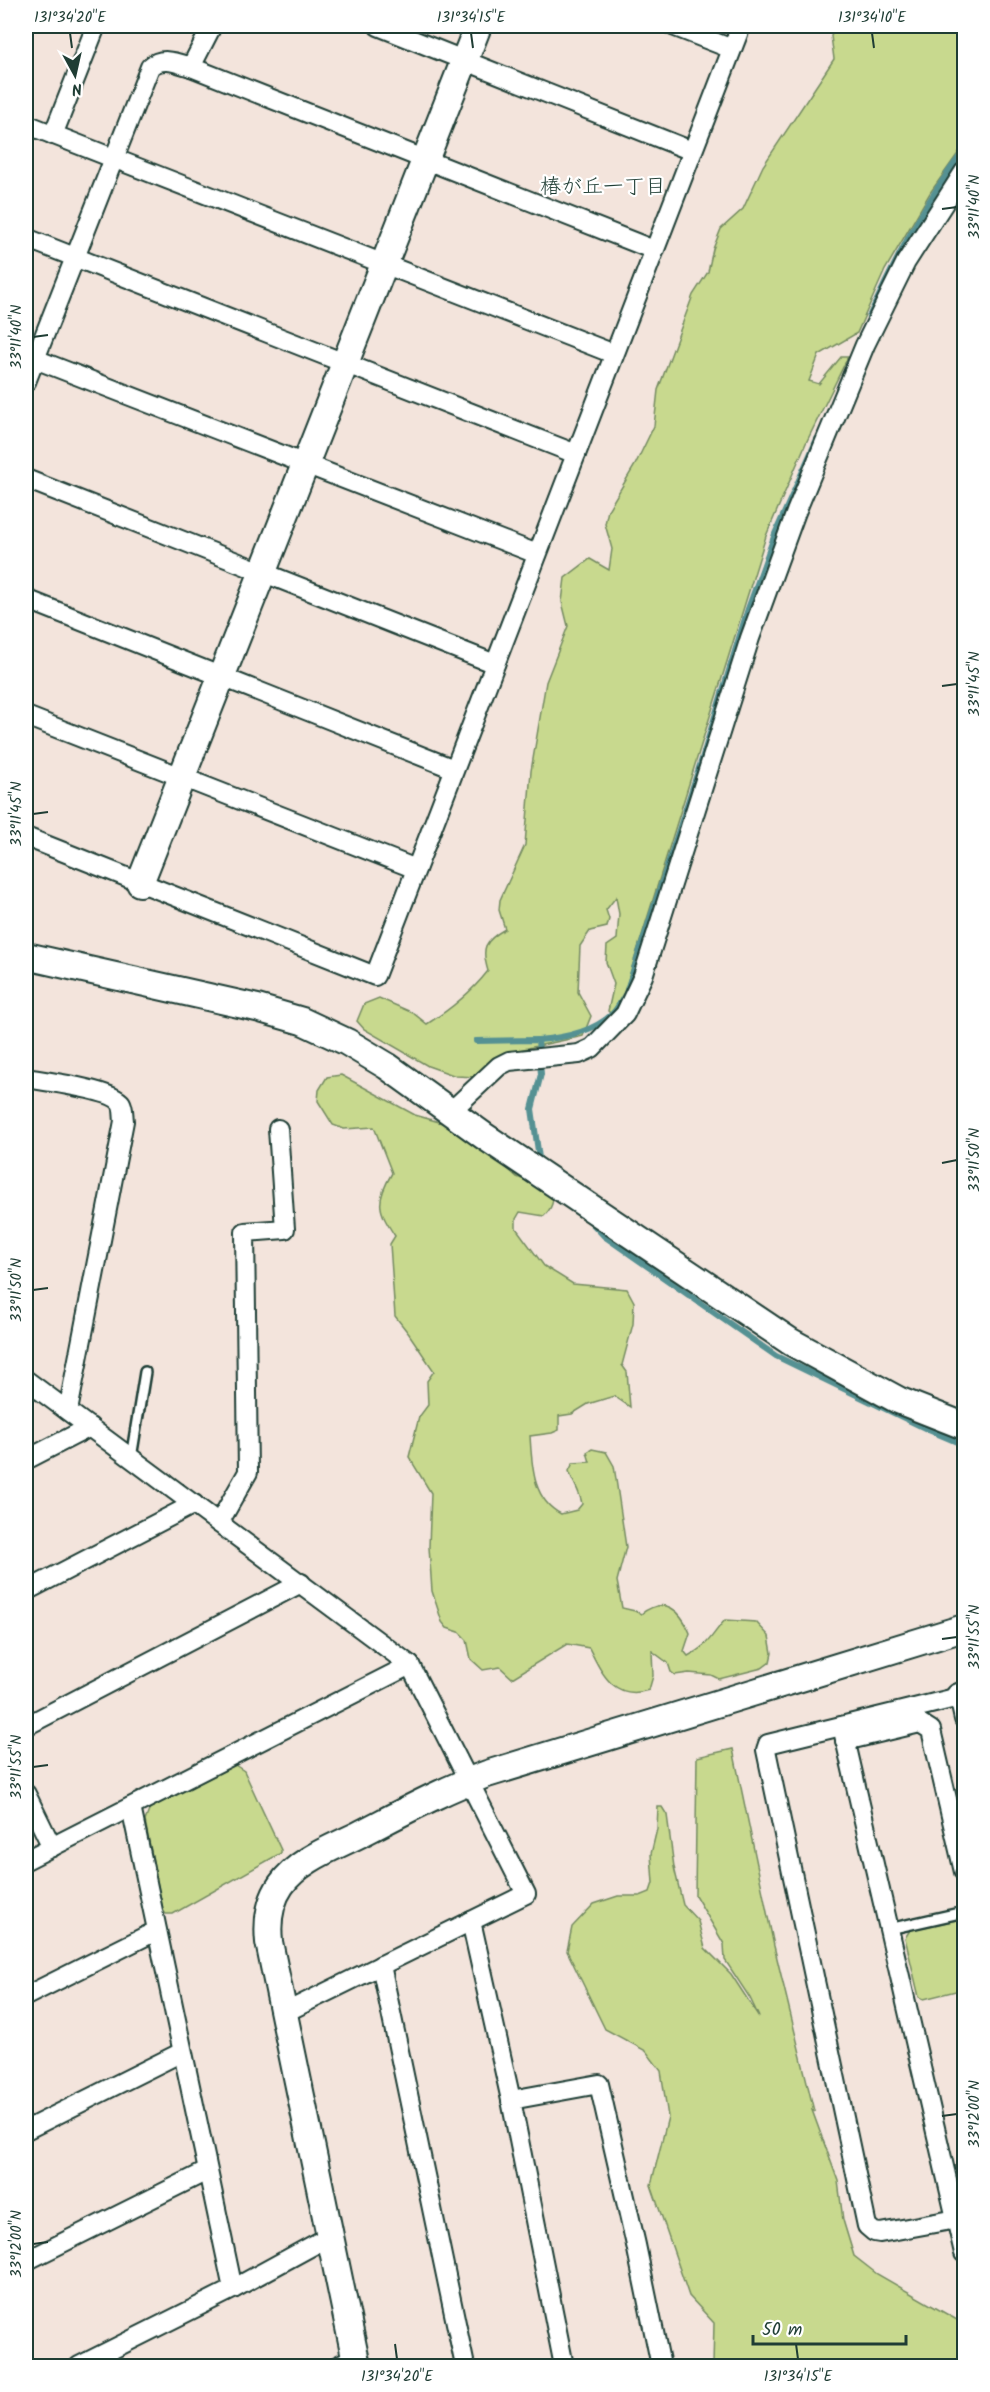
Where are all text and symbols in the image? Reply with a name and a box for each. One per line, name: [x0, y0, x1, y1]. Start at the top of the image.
text: 131°34'20"E: [34, 6, 107, 30]
text: 131°34'15"E: [437, 6, 507, 30]
text: 131°34'10"E: [838, 6, 907, 30]
north arrow: [45, 45, 105, 105]
text: N: [70, 75, 84, 101]
district label: 椿が丘一丁目: [540, 171, 666, 204]
text: 33°11'40"N: [963, 175, 987, 239]
text: 33°11'40"N: [5, 305, 29, 369]
text: 33°11'45"N: [963, 651, 987, 717]
text: 33°11'45"N: [5, 781, 29, 847]
text: 33°11'50"N: [963, 1128, 987, 1192]
text: 33°11'50"N: [5, 1258, 29, 1322]
text: 33°11'55"N: [963, 1604, 987, 1670]
text: 33°11'55"N: [5, 1734, 29, 1800]
text: 33°12'00"N: [963, 2080, 987, 2148]
text: 33°12'00"N: [5, 2210, 29, 2278]
scale bar: [753, 2308, 906, 2346]
text: 50 m: [762, 2316, 802, 2345]
text: 131°34'20"E: [361, 2365, 434, 2389]
text: 131°34'15"E: [764, 2365, 834, 2389]

